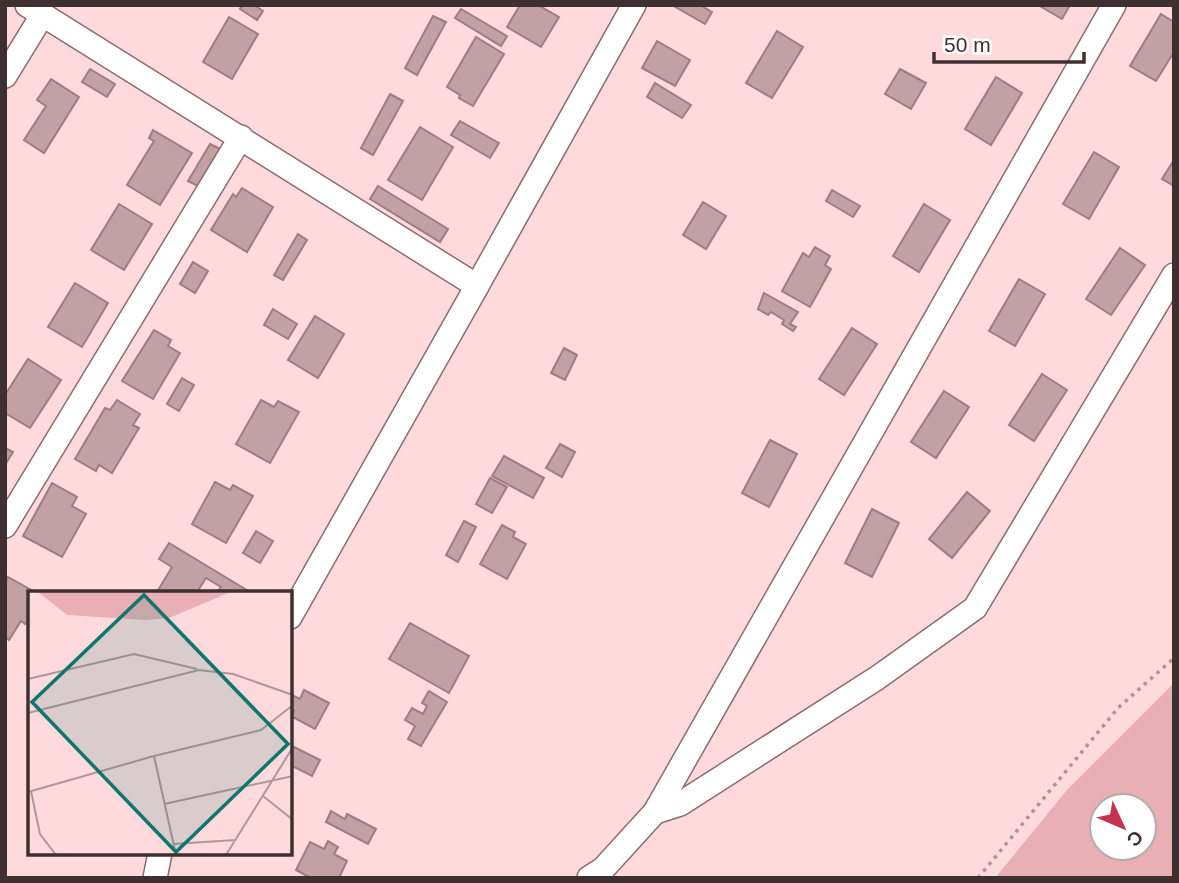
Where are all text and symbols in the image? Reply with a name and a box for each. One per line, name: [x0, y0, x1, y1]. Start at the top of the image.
scale bar: [934, 21, 1084, 65]
text: 50 m: [944, 33, 991, 56]
inset map: [28, 591, 292, 855]
north arrow: [1088, 792, 1158, 862]
text: С: [1122, 826, 1147, 851]

